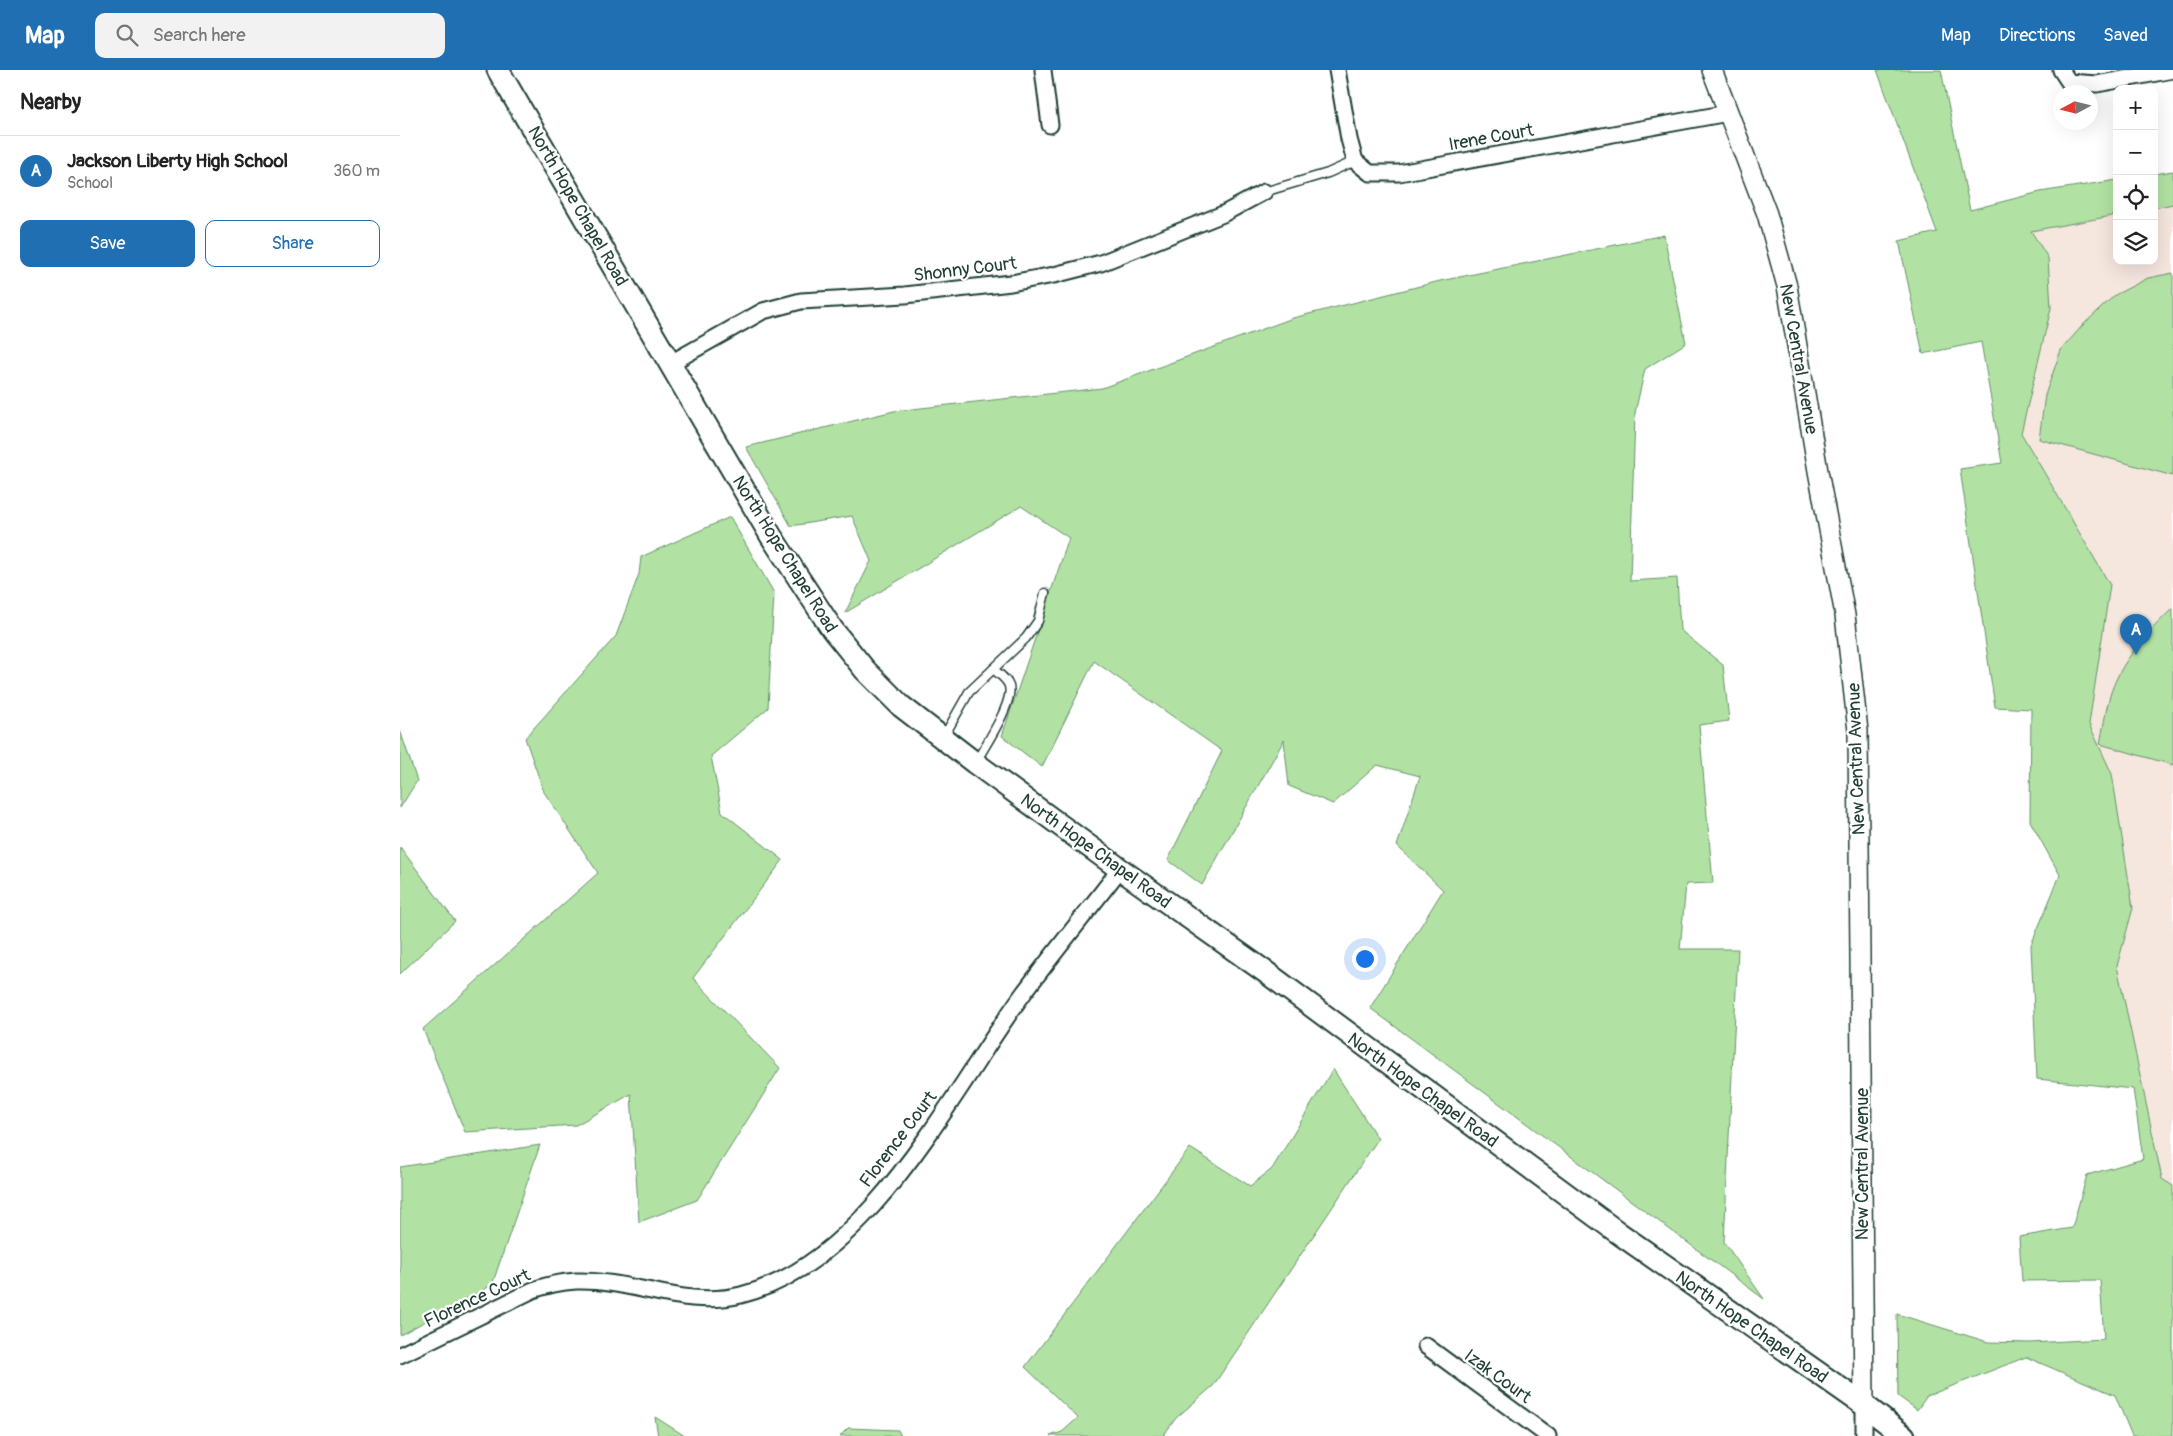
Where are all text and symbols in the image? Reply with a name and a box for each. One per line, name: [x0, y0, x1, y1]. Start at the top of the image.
search box: [95, 13, 445, 58]
text: Map: [25, 21, 65, 50]
icon: search: [113, 21, 141, 49]
text: Search here: [153, 23, 246, 47]
text: Map: [1941, 24, 1971, 47]
text: Directions: [1999, 24, 2075, 47]
text: Saved: [2103, 24, 2148, 47]
north arrow: [2053, 85, 2098, 130]
map controls: [2113, 85, 2158, 265]
button: +: [2113, 85, 2158, 130]
text: Nearby: [20, 89, 81, 116]
street label: Irene Court: [1447, 119, 1536, 156]
street label: North Hope Chapel Road: [522, 122, 633, 290]
button: −: [2113, 130, 2158, 175]
text: Jackson Liberty High School: [67, 149, 288, 173]
text: A: [31, 161, 41, 181]
text: 360 m: [333, 161, 380, 181]
text: School: [67, 173, 113, 193]
button: locate: [2113, 175, 2158, 220]
button: Save: [20, 220, 195, 267]
button: Share: [205, 220, 380, 267]
button: layers: [2113, 220, 2158, 265]
street label: Shonny Court: [912, 252, 1019, 287]
street label: New Central Avenue: [1774, 282, 1823, 436]
street label: North Hope Chapel Road: [727, 471, 842, 637]
pin: A: [2120, 614, 2152, 655]
street label: New Central Avenue: [1842, 682, 1871, 835]
street label: North Hope Chapel Road: [1016, 789, 1176, 914]
your location: [1352, 946, 1378, 972]
street label: North Hope Chapel Road: [1343, 1028, 1503, 1153]
street label: Florence Court: [855, 1086, 943, 1192]
street label: New Central Avenue: [1851, 1088, 1874, 1240]
street label: Florence Court: [420, 1263, 535, 1333]
street label: North Hope Chapel Road: [1671, 1266, 1833, 1389]
street label: Izak Court: [1459, 1344, 1537, 1409]

